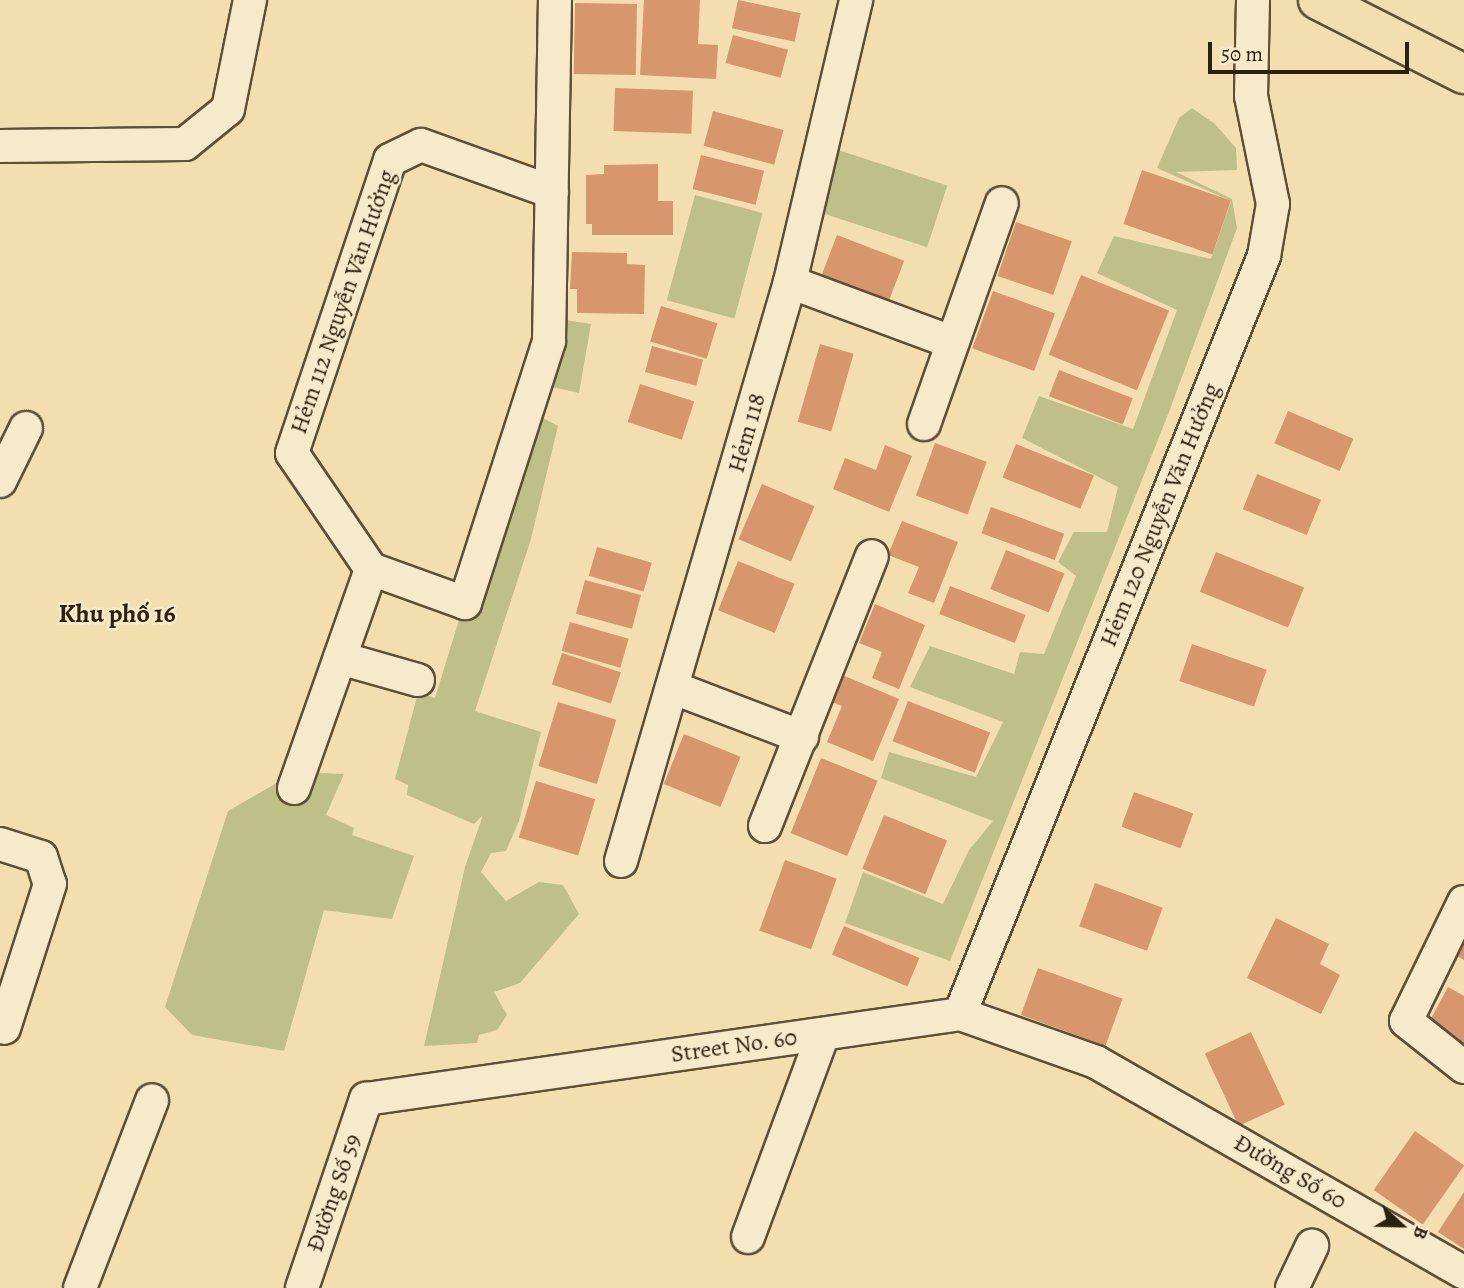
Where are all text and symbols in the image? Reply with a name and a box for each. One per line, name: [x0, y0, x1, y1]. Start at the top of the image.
scale bar: [1212, 28, 1413, 72]
text: 50 m: [1221, 40, 1263, 68]
street label: Hẻm 112 Nguyễn Văn Hưởng: [284, 166, 402, 438]
street label: Hẻm 120 Nguyễn Văn Hưởng: [1094, 379, 1226, 651]
street label: Hẻm 118: [722, 390, 772, 476]
district label: Khu phố 16: [58, 598, 176, 630]
street label: Street No. 60: [669, 1023, 799, 1069]
street label: Đường Số 60: [1228, 1128, 1352, 1216]
street label: Đường Số 59: [300, 1130, 368, 1256]
north arrow: [1366, 1190, 1436, 1260]
text: B: [1406, 1222, 1435, 1243]

